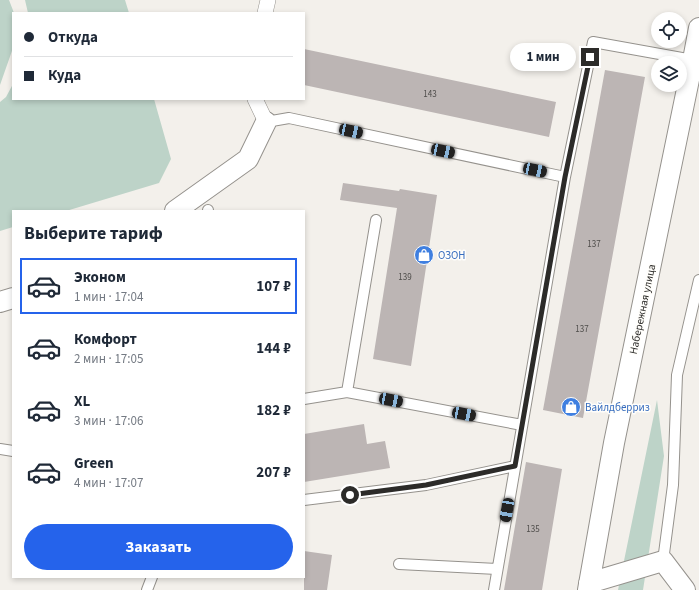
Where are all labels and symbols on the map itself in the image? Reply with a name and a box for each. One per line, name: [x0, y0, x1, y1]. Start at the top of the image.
callout: 1 мин: [510, 43, 576, 71]
route end: [581, 48, 599, 66]
house number: 143: [423, 88, 437, 101]
car: [338, 123, 364, 139]
car: [430, 143, 456, 159]
car: [522, 162, 548, 178]
house number: 137: [587, 238, 601, 251]
shop icon: ОЗОН: [413, 244, 435, 266]
place label: ОЗОН: [438, 248, 465, 263]
street label: Набережная улица: [626, 263, 659, 355]
house number: 139: [398, 271, 412, 284]
house number: 137: [575, 323, 589, 336]
car: [378, 392, 404, 408]
shop icon: Вайлдберриз: [560, 396, 582, 418]
place label: Вайлдберриз: [585, 400, 650, 415]
car: [451, 406, 477, 422]
route start: [341, 486, 359, 504]
car: [499, 497, 515, 523]
house number: 135: [526, 523, 540, 536]

